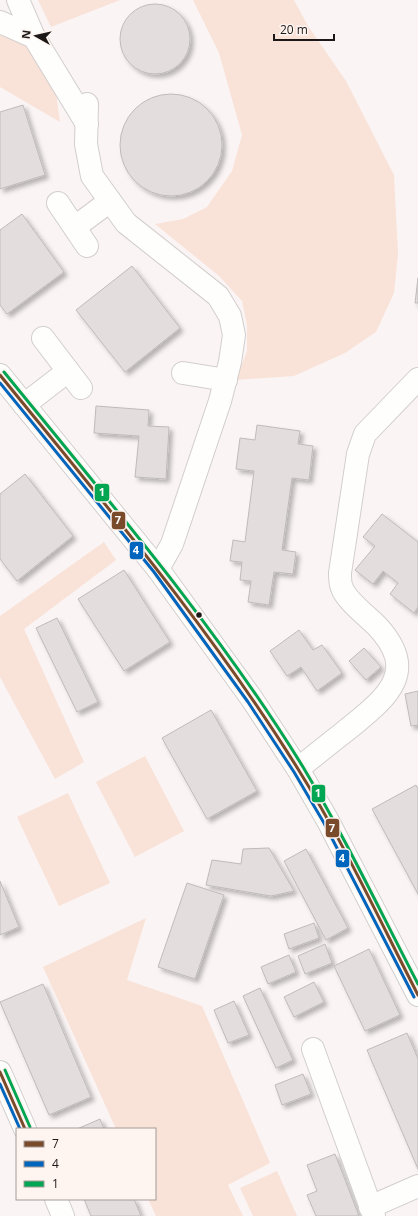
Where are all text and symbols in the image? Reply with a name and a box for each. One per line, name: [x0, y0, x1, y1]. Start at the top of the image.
north arrow: [16, 16, 56, 56]
scale bar: [274, 16, 334, 42]
text: 20 m: [280, 21, 308, 38]
text: N: [18, 29, 34, 40]
line badge: 1: [94, 483, 110, 502]
text: 1: [99, 484, 105, 499]
line badge: 7: [111, 511, 126, 530]
text: 7: [115, 512, 121, 527]
line badge: 4: [129, 541, 144, 560]
text: 4: [133, 542, 140, 557]
unlabelled marker: [194, 610, 204, 620]
line badge: 1: [311, 784, 326, 803]
text: 1: [315, 785, 321, 800]
line badge: 7: [325, 818, 340, 838]
text: 7: [329, 820, 335, 835]
line badge: 4: [335, 849, 350, 868]
text: 4: [339, 850, 346, 865]
legend: [16, 1128, 156, 1200]
text: 7: [52, 1135, 59, 1152]
text: 4: [52, 1155, 59, 1172]
text: 1: [52, 1175, 59, 1192]

